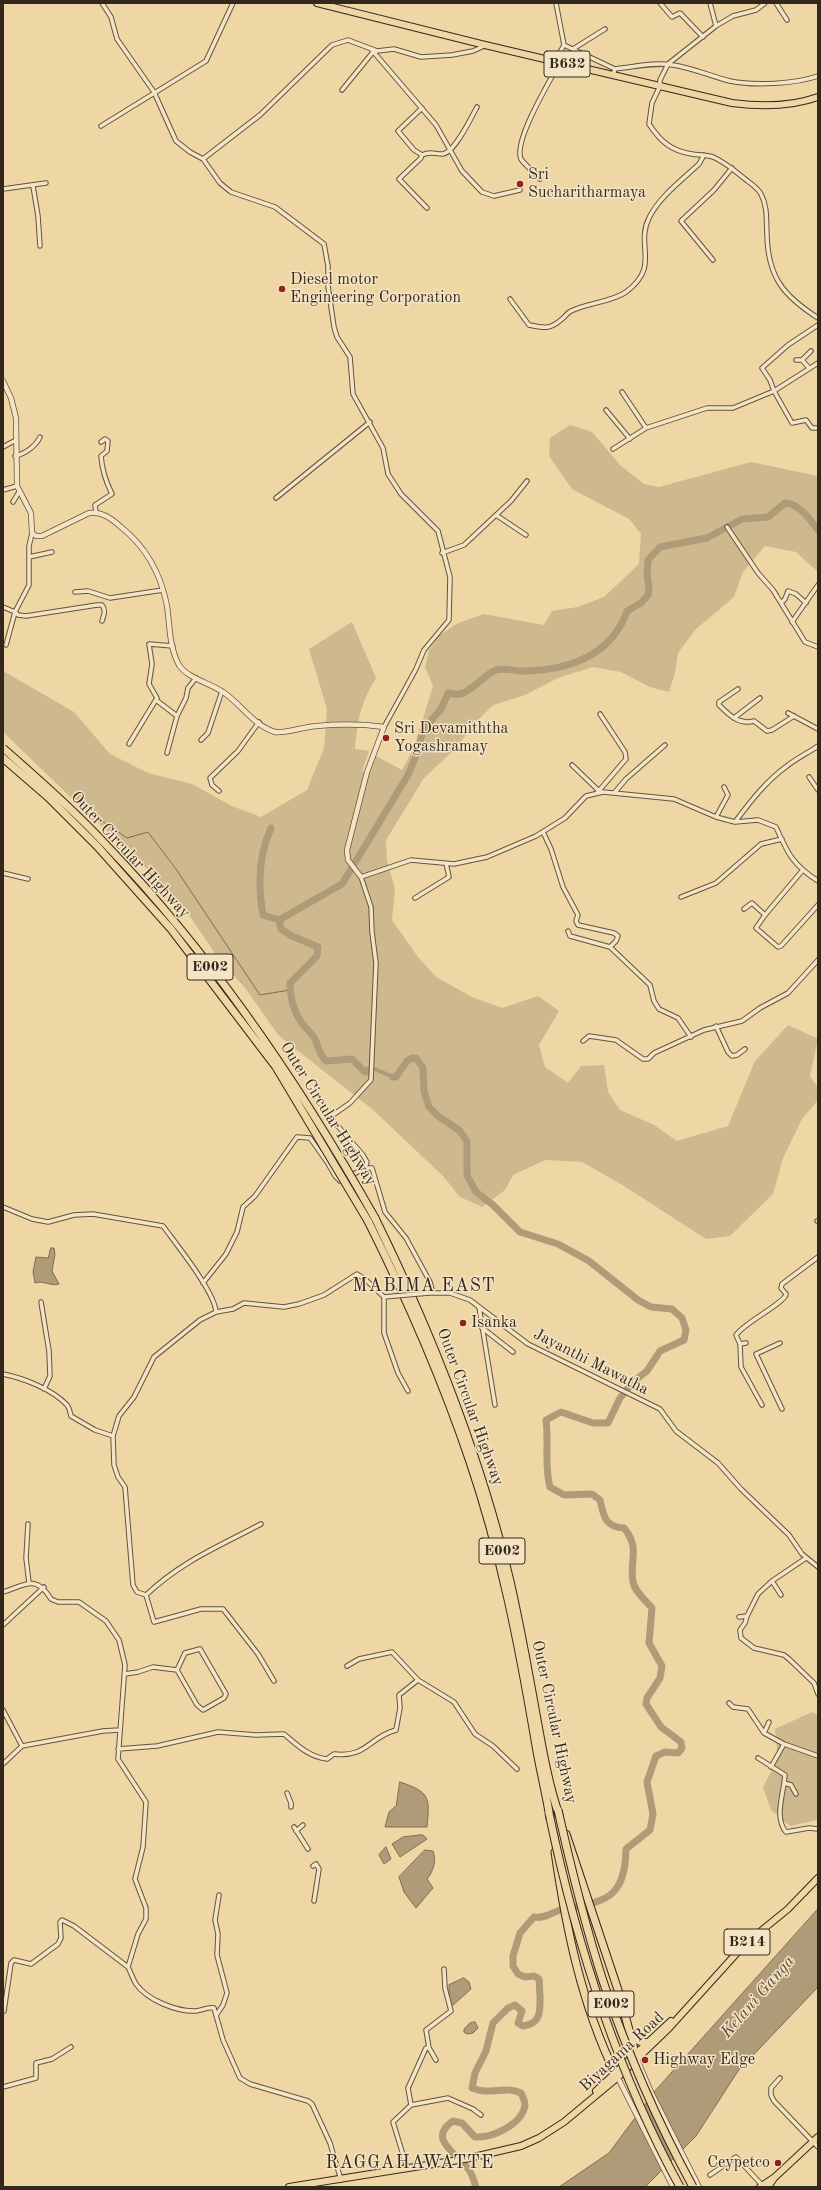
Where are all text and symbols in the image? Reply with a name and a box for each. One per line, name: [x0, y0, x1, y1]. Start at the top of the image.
road number: B632: [544, 51, 590, 77]
place label: Sri Sucharitharmaya: [528, 165, 646, 203]
marker: Sri Sucharitharmaya: [515, 179, 525, 189]
place label: Diesel motor Engineering Corporation: [290, 270, 461, 308]
marker: Diesel motor Engineering Corporation: [277, 284, 287, 294]
place label: Sri Devamiththa Yogashramay: [394, 719, 509, 757]
marker: Sri Devamiththa Yogashramay: [381, 733, 391, 743]
street label: Outer Circular Highway: [66, 788, 194, 922]
road number: E002: [187, 954, 233, 980]
street label: Outer Circular Highway: [276, 1038, 380, 1190]
district label: MABIMA EAST: [352, 1275, 496, 1297]
place label: Isanka: [471, 1313, 517, 1333]
marker: Isanka: [458, 1318, 468, 1328]
street label: Jayanthi Mawatha: [530, 1325, 652, 1399]
street label: Outer Circular Highway: [433, 1326, 507, 1488]
road number: E002: [479, 1538, 525, 1564]
street label: Outer Circular Highway: [527, 1639, 581, 1805]
road number: B214: [724, 1929, 770, 1955]
water label: Kelani Ganga: [717, 1952, 799, 2042]
road number: E002: [588, 1991, 634, 2017]
street label: Biyagama Road: [576, 2008, 668, 2096]
place label: Highway Edge: [653, 2050, 755, 2070]
marker: Highway Edge: [640, 2055, 650, 2065]
district label: RAGGAHAWATTE: [326, 2152, 494, 2174]
place label: Ceypetco: [707, 2153, 770, 2173]
marker: Ceypetco: [773, 2158, 783, 2168]

